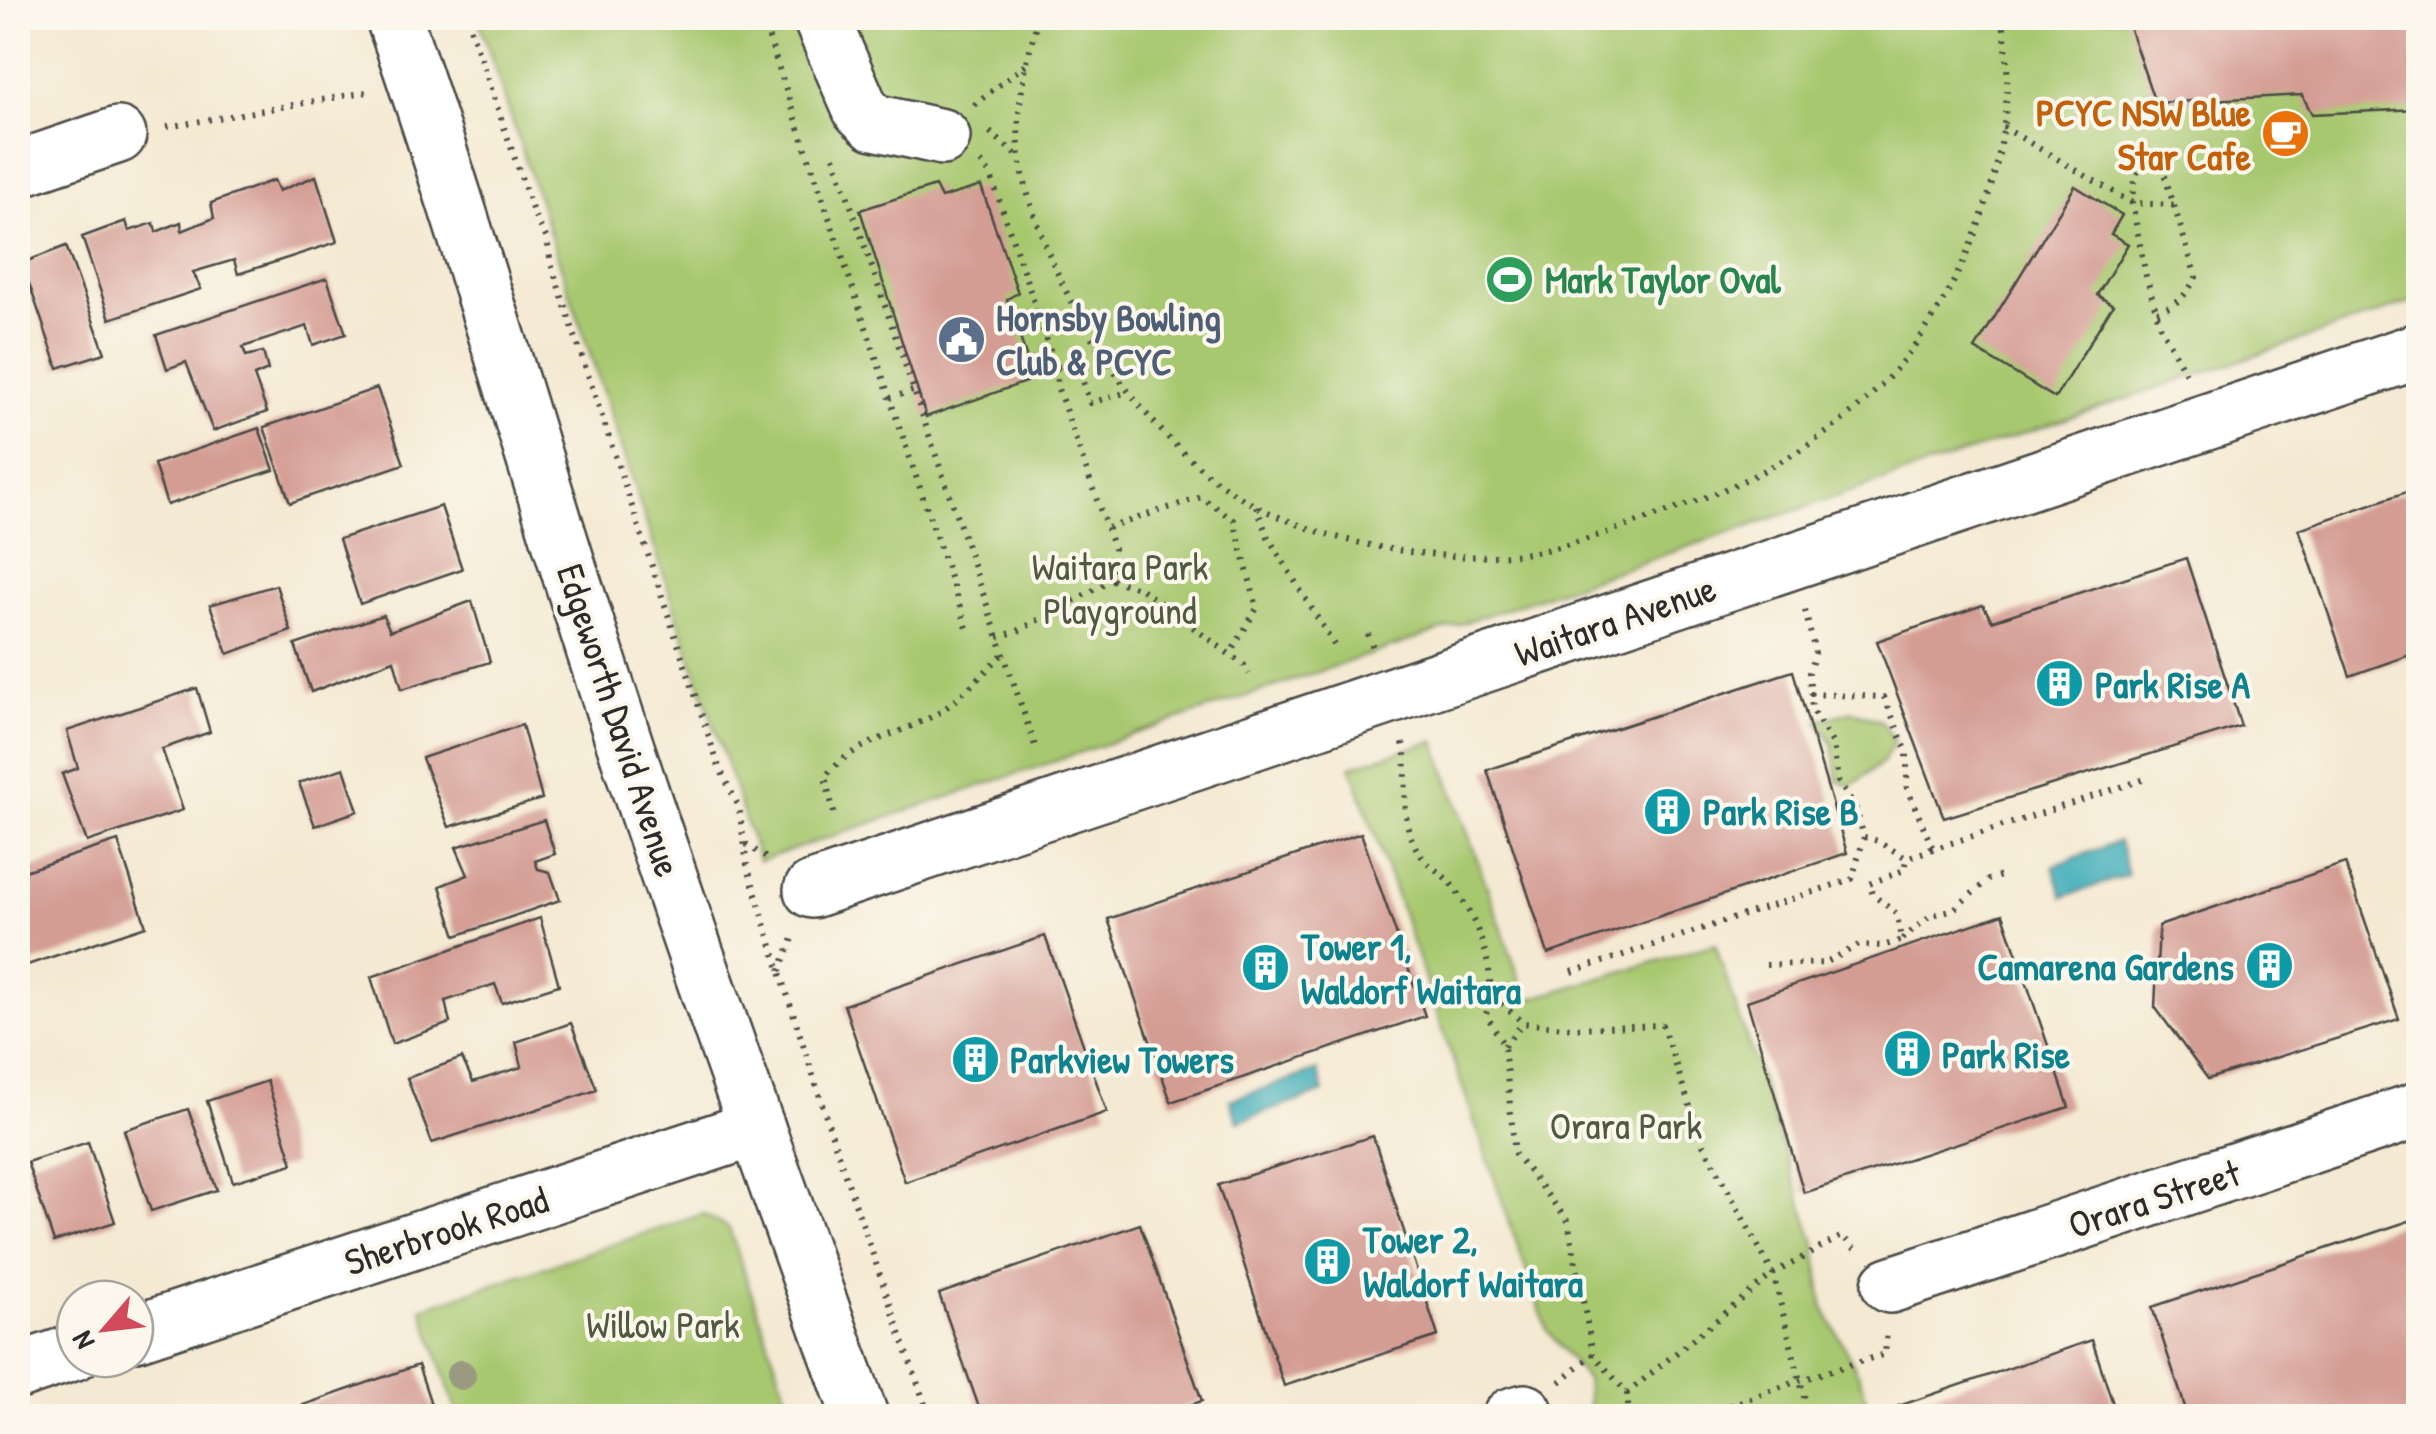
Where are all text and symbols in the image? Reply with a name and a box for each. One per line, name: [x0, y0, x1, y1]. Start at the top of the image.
place label: PCYC NSW Blue Star Cafe: [2036, 86, 2251, 182]
cafe icon: PCYC NSW Blue Star Cafe: [2260, 108, 2312, 160]
sports icon: Mark Taylor Oval: [1484, 253, 1536, 305]
place label: Mark Taylor Oval: [1545, 253, 1781, 306]
place label: Hornsby Bowling Club & PCYC: [996, 291, 1221, 387]
public building icon: Hornsby Bowling Club & PCYC: [935, 313, 987, 365]
park label: Waitara Park Playground: [1032, 540, 1209, 636]
street label: Edgeworth David Avenue: [545, 557, 695, 883]
street label: Waitara Avenue: [1508, 561, 1722, 679]
building icon: Park Rise A: [2034, 658, 2086, 710]
place label: Park Rise A: [2095, 658, 2251, 710]
building icon: Park Rise B: [1642, 785, 1694, 837]
place label: Park Rise B: [1703, 785, 1859, 837]
place label: Tower 1, Waldorf Waitara: [1300, 920, 1521, 1016]
place label: Camarena Gardens: [1977, 940, 2234, 992]
building icon: Camarena Gardens: [2243, 940, 2295, 992]
building icon: Tower 1, Waldorf Waitara: [1240, 942, 1292, 994]
building icon: Park Rise: [1881, 1028, 1933, 1080]
place label: Park Rise: [1942, 1028, 2070, 1080]
building icon: Parkview Towers: [949, 1033, 1001, 1085]
place label: Parkview Towers: [1010, 1033, 1234, 1085]
park label: Orara Park: [1550, 1099, 1702, 1151]
street label: Orara Street: [2062, 1146, 2247, 1250]
street label: Sherbrook Road: [338, 1173, 554, 1287]
place label: Tower 2, Waldorf Waitara: [1362, 1213, 1583, 1309]
building icon: Tower 2, Waldorf Waitara: [1302, 1235, 1354, 1287]
north arrow: [55, 1279, 155, 1379]
park label: Willow Park: [586, 1298, 740, 1350]
text: N: [63, 1325, 103, 1356]

